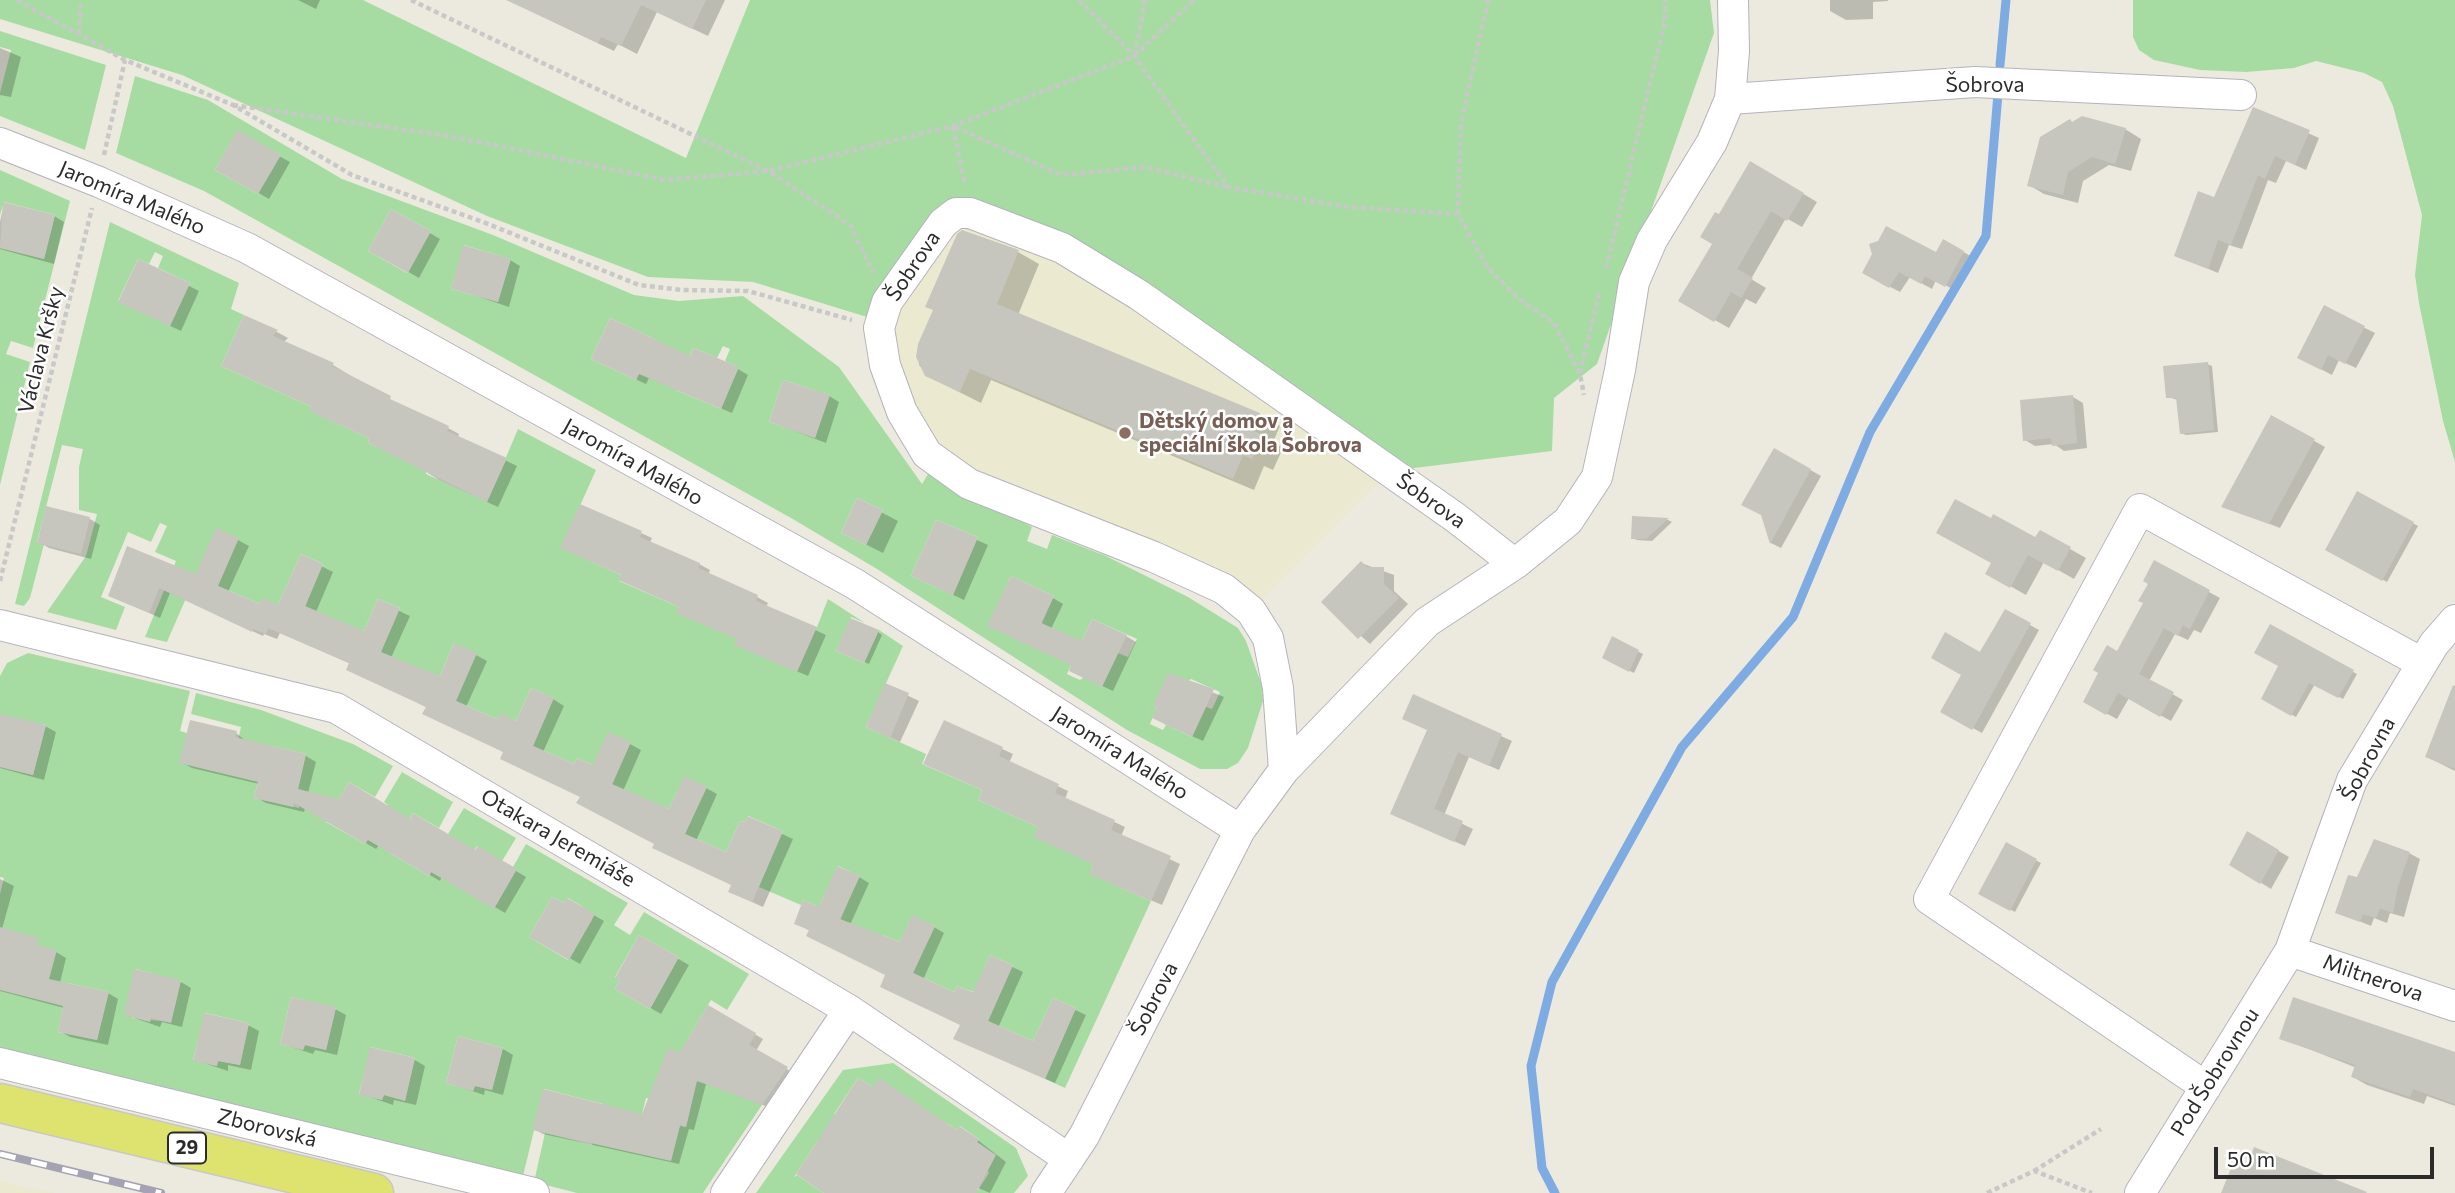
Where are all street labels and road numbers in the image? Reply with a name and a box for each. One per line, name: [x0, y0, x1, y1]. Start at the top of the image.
street label: Šobrova: [1945, 72, 2025, 98]
street label: Jaromíra Malého: [55, 156, 209, 240]
street label: Šobrova: [880, 226, 946, 306]
street label: Václava Kršky: [13, 284, 69, 416]
street label: Jaromíra Malého: [558, 413, 708, 511]
street label: Šobrova: [1391, 468, 1471, 534]
street label: Jaromíra Malého: [1047, 701, 1193, 805]
street label: Šobrovna: [2335, 713, 2401, 805]
street label: Otakara Jeremiáše: [476, 784, 640, 892]
street label: Miltnerova: [2320, 949, 2426, 1007]
street label: Šobrova: [1125, 958, 1183, 1040]
street label: Pod Šobrovnou: [2166, 1003, 2264, 1141]
street label: Zborovská: [215, 1103, 319, 1153]
road number: 29: [168, 1132, 206, 1164]

